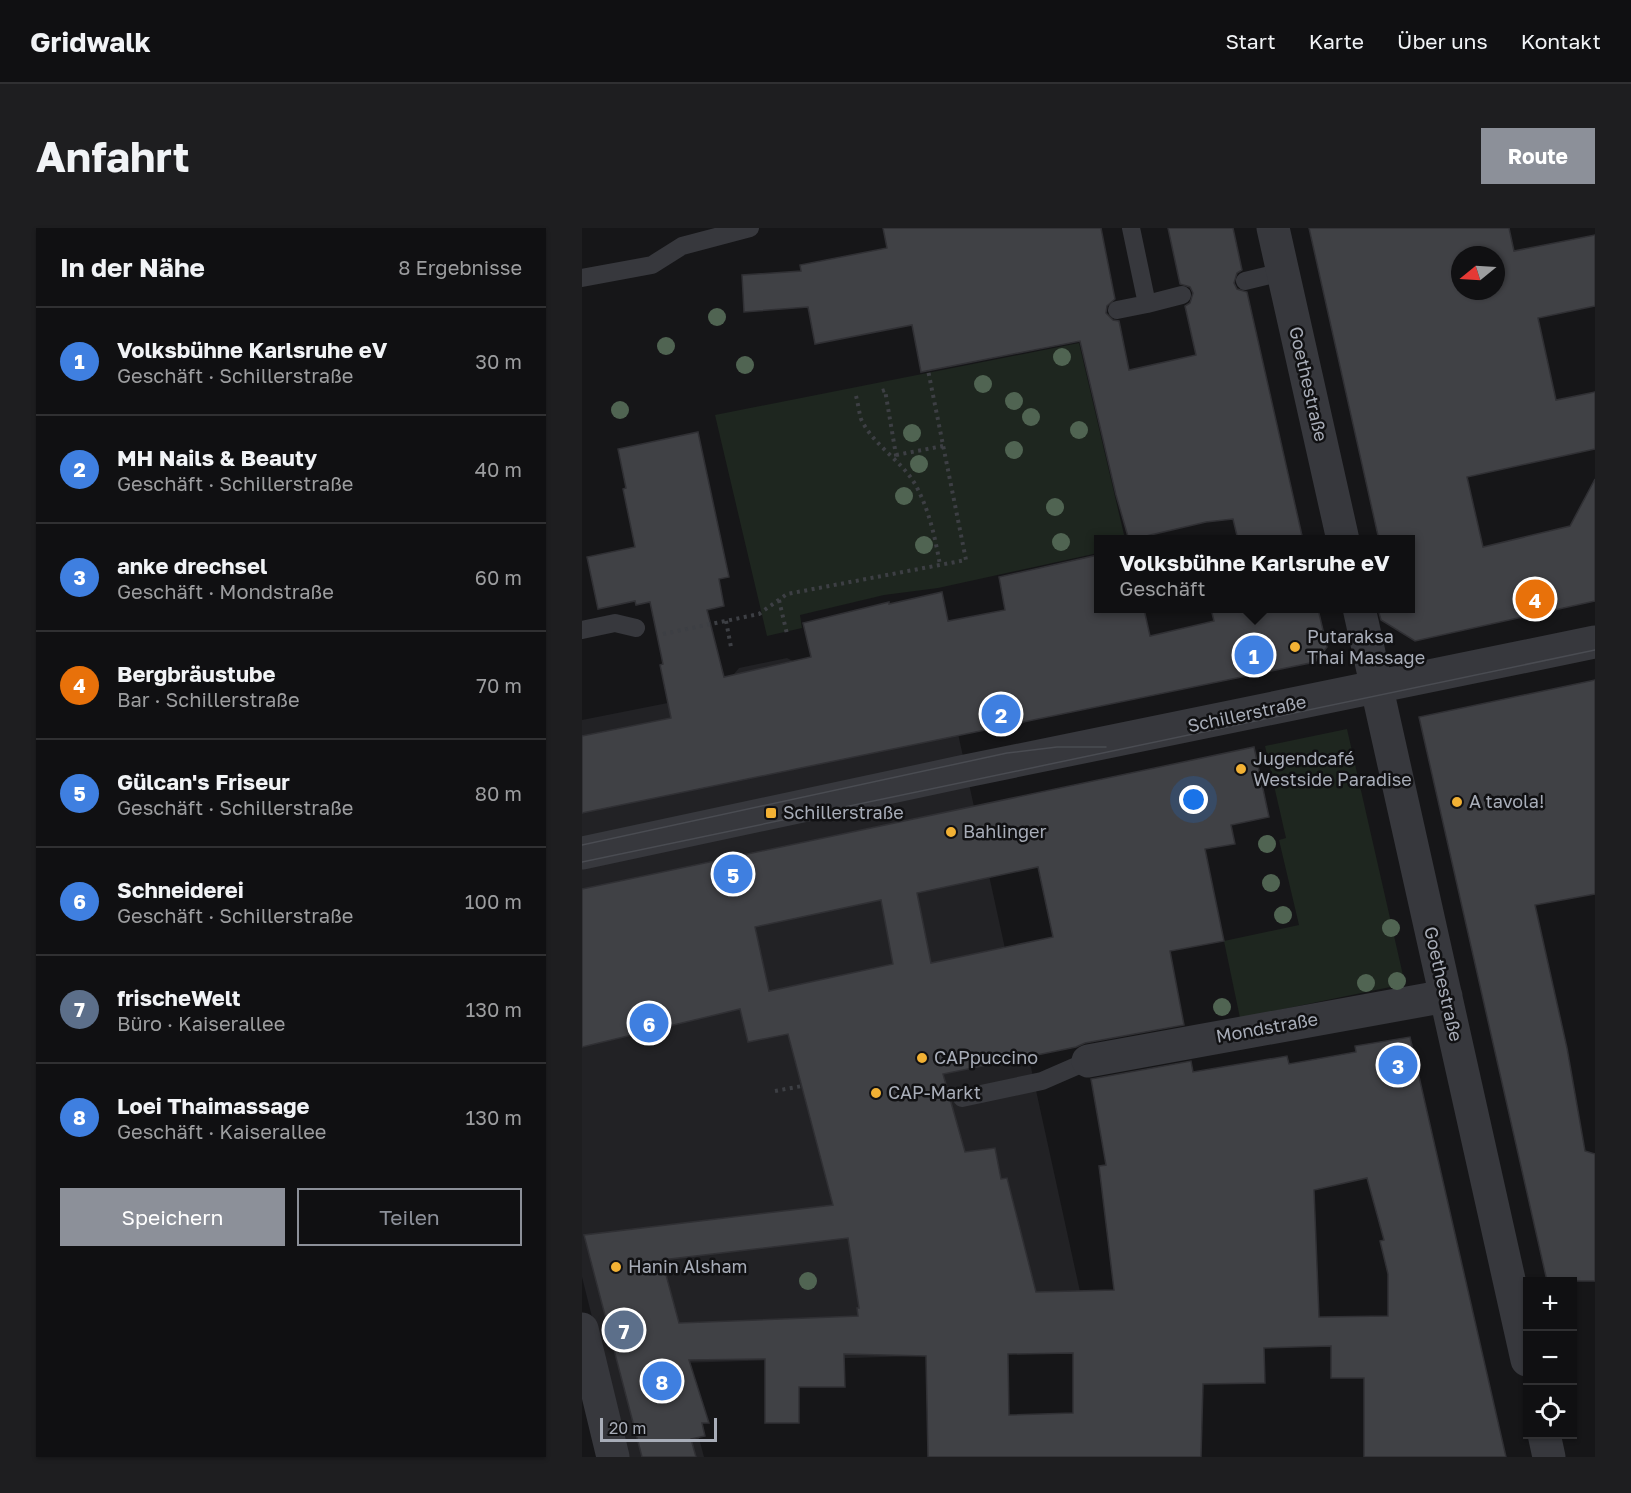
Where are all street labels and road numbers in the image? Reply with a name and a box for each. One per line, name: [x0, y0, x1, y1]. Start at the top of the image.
street label: Goethestraße: [1285, 324, 1333, 443]
street label: Schillerstraße: [1185, 690, 1308, 736]
street label: Goethestraße: [1420, 924, 1468, 1043]
street label: Mondstraße: [1214, 1007, 1319, 1047]

